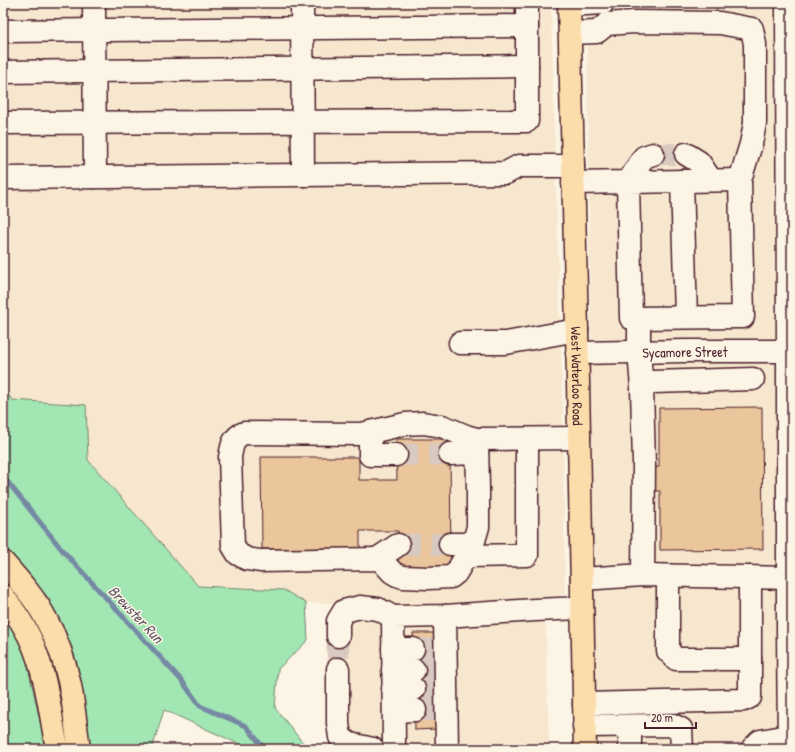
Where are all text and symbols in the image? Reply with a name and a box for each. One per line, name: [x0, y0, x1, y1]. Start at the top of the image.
street label: West Waterloo Road: [567, 326, 588, 426]
street label: Sycamore Street: [642, 341, 728, 362]
water label: Brewster Run: [104, 581, 169, 648]
scale bar: [645, 704, 696, 730]
text: 20 m: [651, 709, 673, 726]

